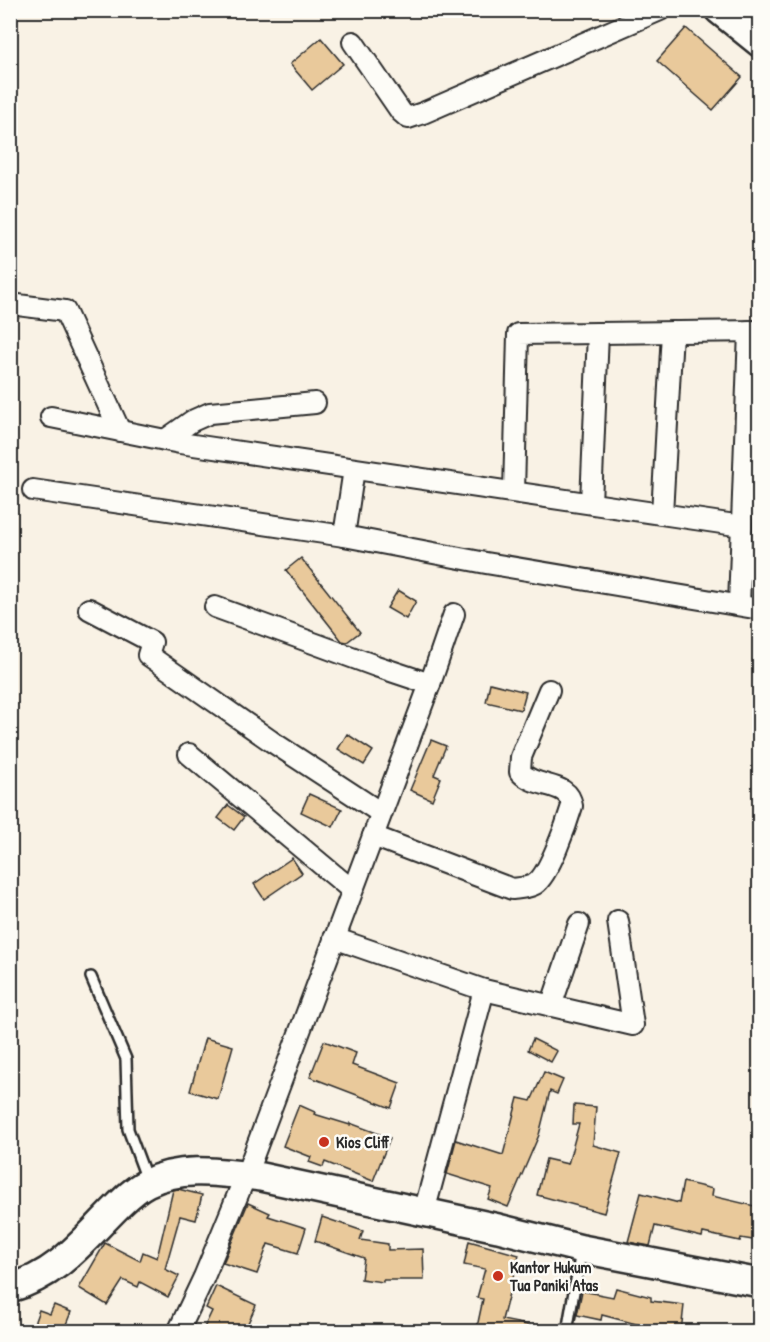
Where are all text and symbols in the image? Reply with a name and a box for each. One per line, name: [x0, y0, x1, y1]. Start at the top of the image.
place label: Kios Cliff: [336, 1131, 390, 1153]
marker: Kios Cliff: [317, 1135, 331, 1149]
place label: Kantor Hukum Tua Paniki Atas: [509, 1256, 599, 1296]
marker: Kantor Hukum Tua Paniki Atas: [491, 1269, 505, 1283]

